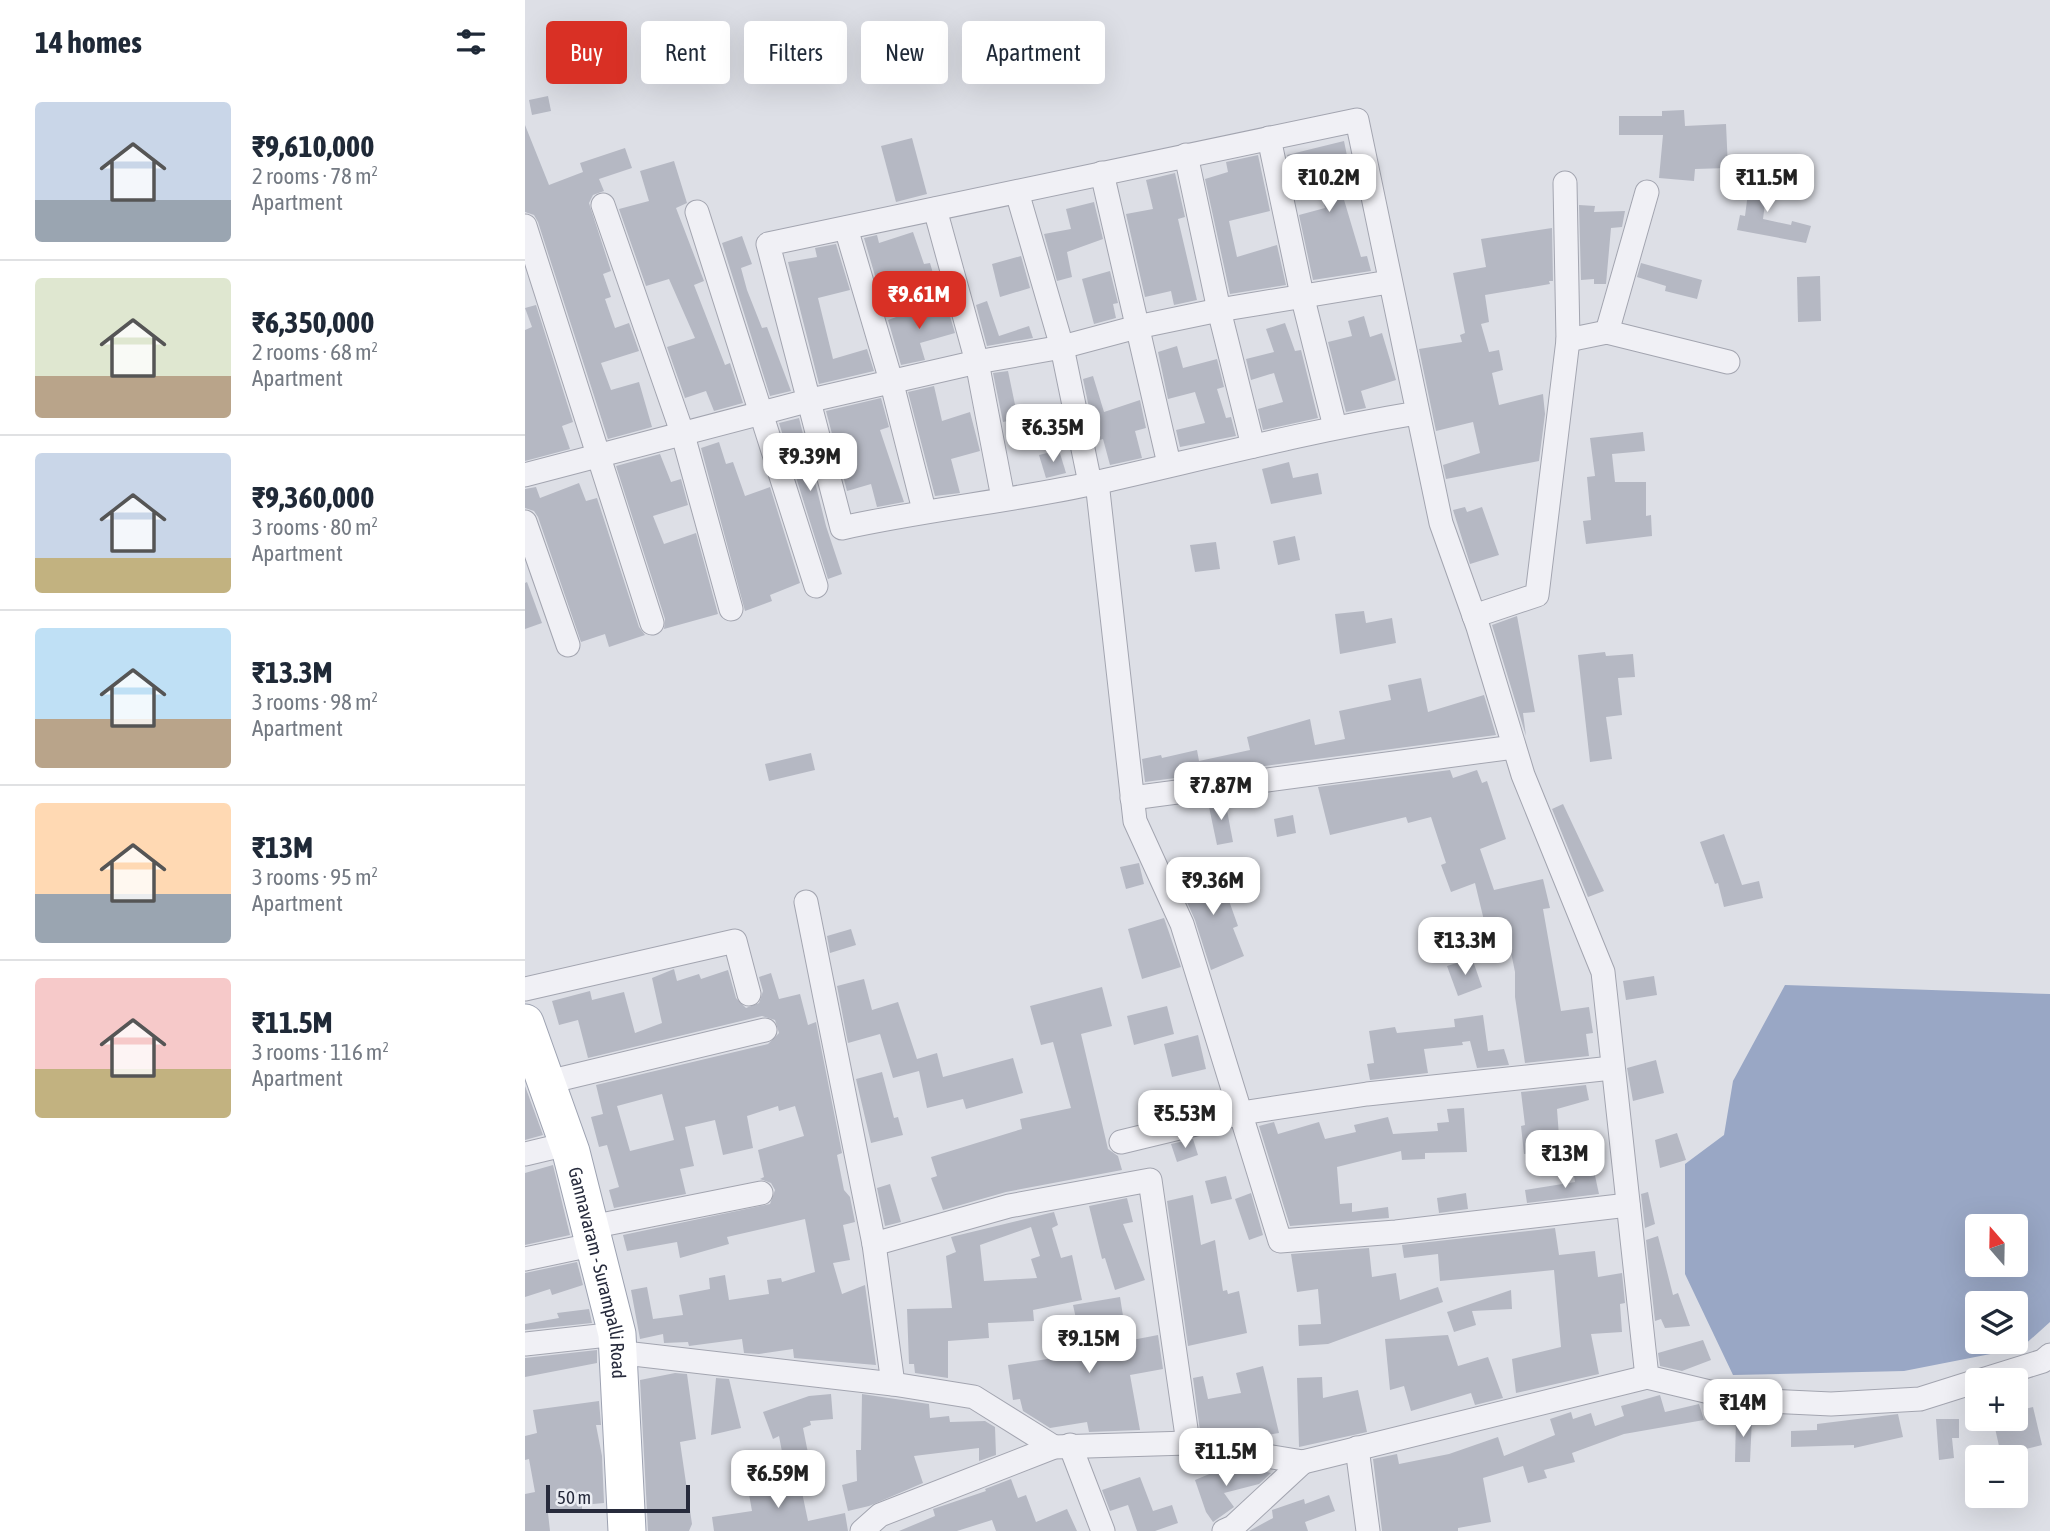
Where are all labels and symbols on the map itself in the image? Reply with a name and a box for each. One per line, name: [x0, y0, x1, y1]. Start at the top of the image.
pin: ₹10.2M: [1272, 154, 1386, 214]
pin: ₹11.5M: [1710, 154, 1824, 214]
pin: ₹9.61M: [862, 272, 976, 331]
pin: ₹6.35M: [996, 405, 1110, 464]
pin: ₹9.39M: [753, 434, 867, 493]
pin: ₹7.87M: [1164, 762, 1278, 822]
pin: ₹9.36M: [1156, 858, 1270, 917]
pin: ₹13.3M: [1408, 918, 1522, 977]
pin: ₹5.53M: [1128, 1090, 1242, 1150]
pin: ₹13M: [1524, 1130, 1606, 1190]
street label: Gannavaram - Surampalli Road: [564, 1165, 630, 1379]
north arrow: [1965, 1214, 2028, 1278]
pin: ₹9.15M: [1032, 1316, 1146, 1375]
pin: ₹14M: [1702, 1380, 1784, 1439]
pin: ₹11.5M: [1169, 1428, 1283, 1488]
pin: ₹6.59M: [721, 1450, 835, 1510]
scale bar: [546, 1482, 689, 1514]

